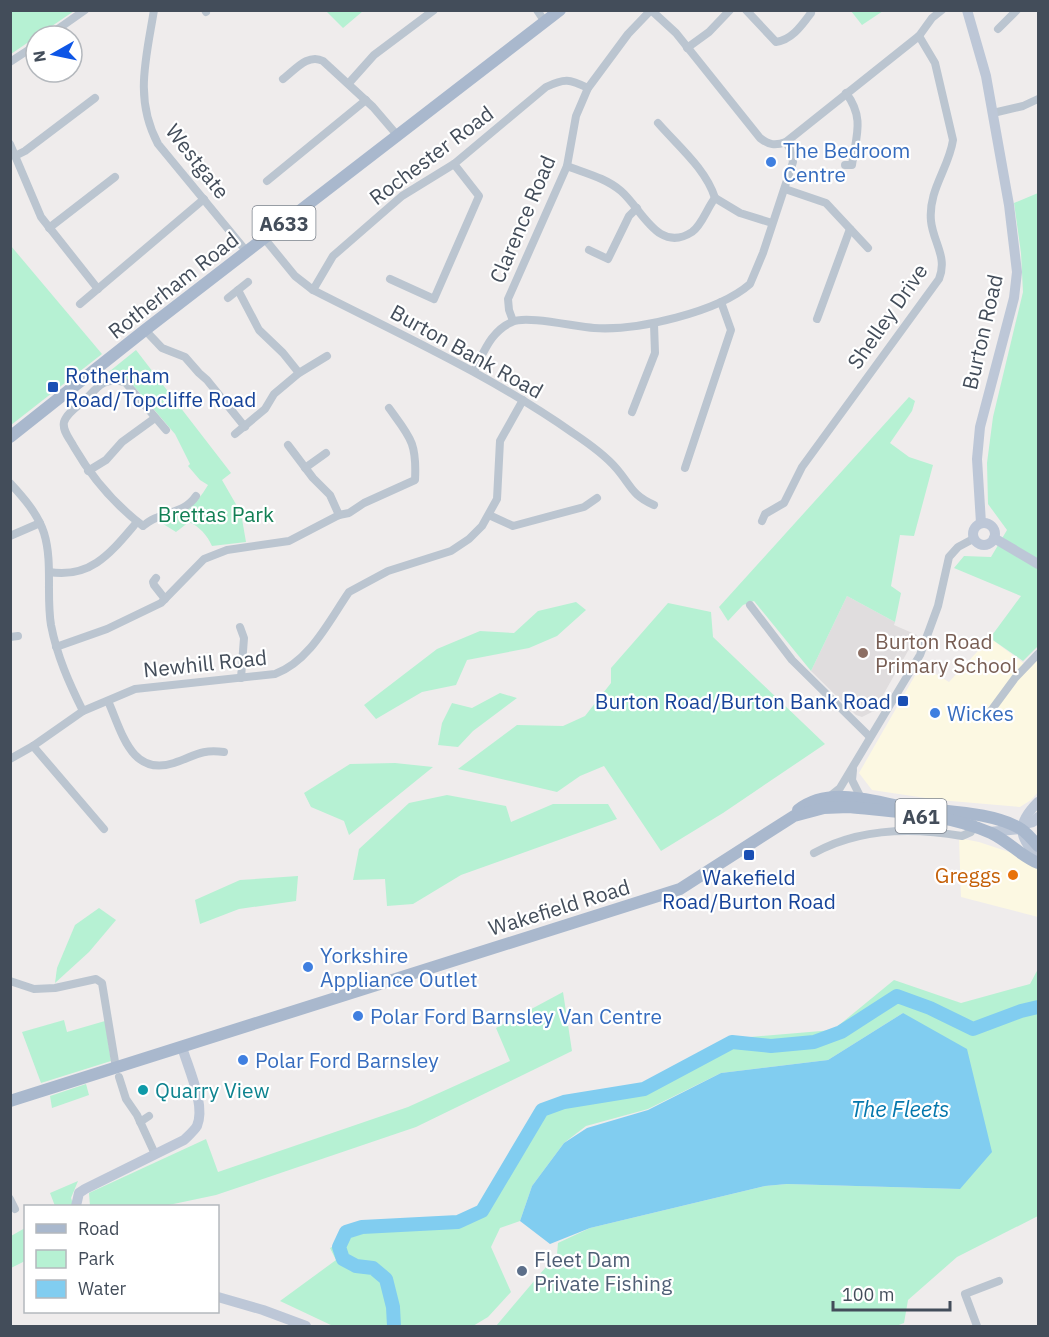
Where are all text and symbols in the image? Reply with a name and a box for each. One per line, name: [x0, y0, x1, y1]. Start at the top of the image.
north arrow: [24, 24, 84, 84]
text: N: [28, 49, 50, 64]
street label: Rochester Road: [363, 99, 499, 211]
street label: Westgate: [160, 118, 236, 204]
place label: The Bedroom Centre: [783, 136, 910, 188]
street label: Clarence Road: [482, 151, 562, 287]
marker: The Bedroom Centre: [764, 155, 778, 169]
road number: A633: [252, 206, 316, 240]
street label: Rotherham Road: [102, 225, 244, 345]
street label: Shelley Drive: [840, 258, 934, 374]
street label: Burton Road: [955, 272, 1009, 392]
street label: Burton Bank Road: [386, 297, 548, 405]
place label: Rotherham Road/Topcliffe Road: [65, 361, 256, 413]
marker: Rotherham Road/Topcliffe Road: [46, 380, 60, 394]
park label: Brettas Park: [158, 500, 274, 528]
place label: Burton Road Primary School: [875, 627, 1018, 679]
street label: Newhill Road: [142, 643, 268, 683]
marker: Burton Road Primary School: [856, 646, 870, 660]
place label: Burton Road/Burton Bank Road: [595, 687, 891, 715]
marker: Burton Road/Burton Bank Road: [896, 694, 910, 708]
place label: Wickes: [947, 699, 1014, 727]
marker: Wickes: [928, 706, 942, 720]
road number: A61: [896, 799, 946, 833]
marker: Wakefield Road/Burton Road: [742, 848, 756, 862]
place label: Greggs: [935, 861, 1001, 889]
place label: Wakefield Road/Burton Road: [662, 863, 836, 915]
marker: Greggs: [1006, 868, 1020, 882]
street label: Wakefield Road: [485, 872, 633, 942]
place label: Yorkshire Appliance Outlet: [320, 941, 478, 993]
marker: Yorkshire Appliance Outlet: [301, 960, 315, 974]
place label: Polar Ford Barnsley Van Centre: [370, 1002, 662, 1030]
marker: Polar Ford Barnsley Van Centre: [351, 1009, 365, 1023]
place label: Polar Ford Barnsley: [255, 1046, 439, 1074]
marker: Polar Ford Barnsley: [236, 1053, 250, 1067]
place label: Quarry View: [155, 1076, 270, 1104]
marker: Quarry View: [136, 1083, 150, 1097]
water label: The Fleets: [851, 1094, 949, 1123]
legend: [24, 1205, 219, 1313]
text: Road: [78, 1217, 119, 1240]
place label: Fleet Dam Private Fishing: [534, 1245, 672, 1297]
text: Park: [78, 1247, 115, 1270]
marker: Fleet Dam Private Fishing: [515, 1264, 529, 1278]
scale bar: [833, 1274, 950, 1312]
text: Water: [78, 1277, 127, 1300]
text: 100 m: [842, 1283, 894, 1306]

